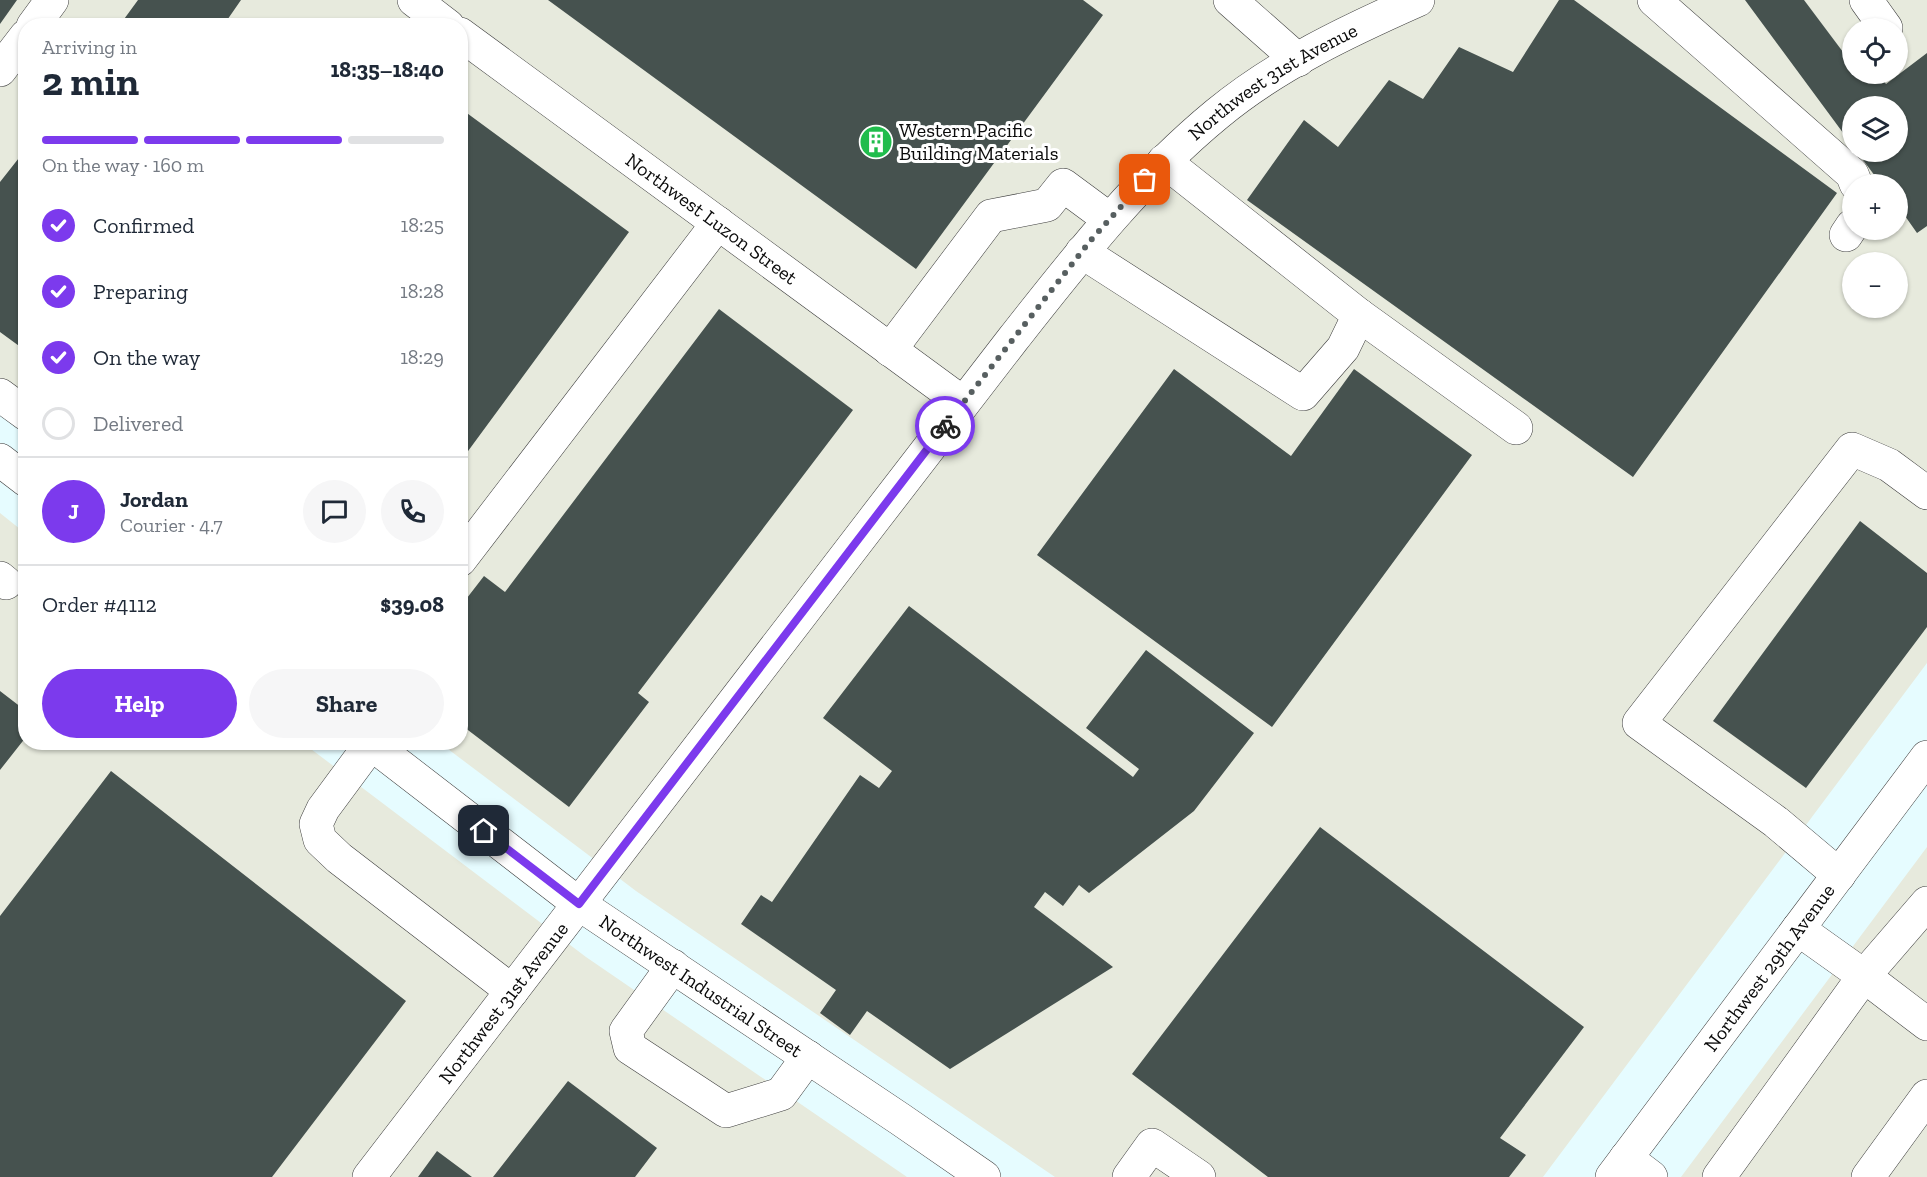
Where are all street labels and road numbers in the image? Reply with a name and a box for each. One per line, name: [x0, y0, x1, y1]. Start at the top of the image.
street label: Northwest 31st Avenue: [1183, 18, 1361, 145]
street label: Northwest Luzon Street: [621, 148, 802, 290]
street label: Northwest 29th Avenue: [1699, 879, 1840, 1056]
street label: Northwest Industrial Street: [595, 909, 807, 1063]
street label: Northwest 31st Avenue: [434, 917, 573, 1088]

